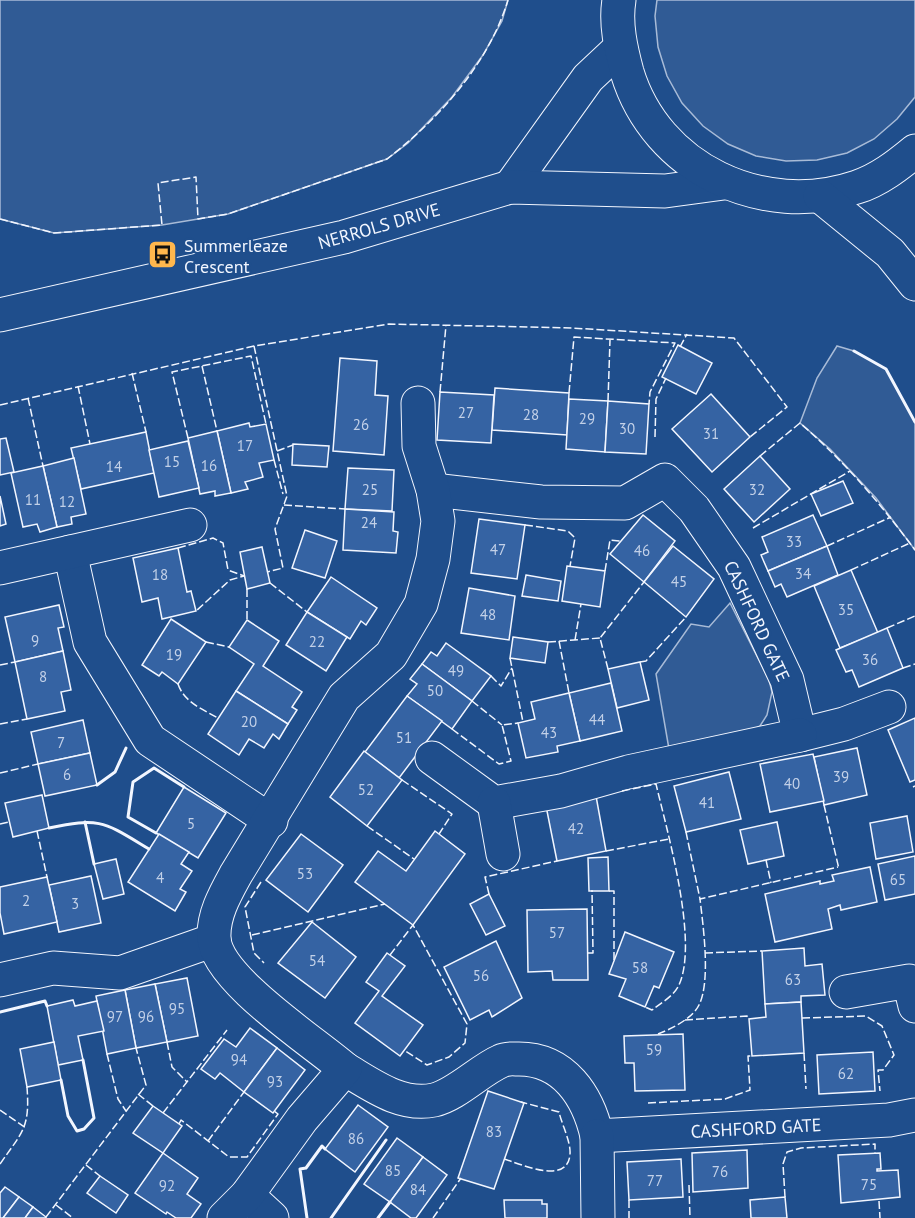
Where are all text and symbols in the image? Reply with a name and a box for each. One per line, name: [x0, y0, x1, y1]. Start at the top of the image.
street label: NERROLS DRIVE: [315, 198, 443, 254]
place label: Summerleaze Crescent: [184, 234, 288, 278]
bus stop icon: Summerleaze Crescent: [147, 239, 179, 271]
house number: 27: [458, 403, 474, 422]
house number: 28: [523, 405, 539, 424]
house number: 29: [579, 409, 595, 428]
house number: 26: [353, 415, 369, 434]
house number: 30: [619, 419, 635, 438]
house number: 31: [703, 424, 719, 443]
house number: 17: [237, 436, 253, 455]
house number: 15: [164, 452, 180, 471]
house number: 16: [201, 456, 217, 475]
house number: 14: [106, 457, 122, 476]
house number: 25: [362, 480, 378, 499]
house number: 32: [749, 480, 765, 499]
house number: 11: [25, 490, 41, 509]
house number: 12: [59, 492, 75, 511]
house number: 24: [361, 513, 377, 532]
house number: 33: [786, 532, 802, 551]
house number: 47: [490, 540, 506, 559]
house number: 46: [634, 541, 650, 560]
street label: CASHFORD GATE: [719, 557, 795, 685]
house number: 34: [795, 564, 811, 583]
house number: 18: [152, 565, 168, 584]
house number: 45: [671, 572, 687, 591]
house number: 35: [838, 600, 854, 619]
house number: 48: [480, 605, 496, 624]
house number: 9: [31, 631, 39, 650]
house number: 22: [309, 632, 325, 651]
house number: 19: [166, 645, 182, 664]
house number: 36: [862, 650, 878, 669]
house number: 49: [448, 661, 464, 680]
house number: 8: [39, 667, 47, 686]
house number: 50: [427, 681, 443, 700]
house number: 44: [589, 710, 605, 729]
house number: 20: [241, 712, 257, 731]
house number: 43: [541, 723, 557, 742]
house number: 51: [396, 728, 412, 747]
house number: 7: [57, 733, 65, 752]
house number: 6: [63, 765, 71, 784]
house number: 39: [833, 767, 849, 786]
house number: 40: [784, 774, 800, 793]
house number: 52: [358, 780, 374, 799]
house number: 41: [699, 793, 715, 812]
house number: 5: [187, 814, 195, 833]
house number: 42: [568, 819, 584, 838]
house number: 53: [297, 864, 313, 883]
house number: 4: [156, 868, 164, 887]
house number: 65: [890, 870, 906, 889]
house number: 2: [22, 891, 30, 910]
house number: 3: [71, 894, 79, 913]
house number: 57: [549, 923, 565, 942]
house number: 54: [309, 951, 325, 970]
house number: 58: [632, 958, 648, 977]
house number: 56: [473, 966, 489, 985]
house number: 63: [785, 970, 801, 989]
house number: 95: [169, 999, 185, 1018]
house number: 97: [107, 1007, 123, 1026]
house number: 96: [138, 1007, 154, 1026]
house number: 59: [646, 1040, 662, 1059]
house number: 94: [231, 1050, 247, 1069]
house number: 62: [838, 1064, 854, 1083]
house number: 93: [267, 1072, 283, 1091]
street label: CASHFORD GATE: [690, 1113, 822, 1143]
house number: 83: [486, 1122, 502, 1141]
house number: 86: [348, 1129, 364, 1148]
house number: 85: [385, 1161, 401, 1180]
house number: 76: [712, 1162, 728, 1181]
house number: 77: [647, 1171, 663, 1190]
house number: 75: [861, 1175, 877, 1194]
house number: 92: [159, 1176, 175, 1195]
house number: 84: [410, 1180, 426, 1199]

